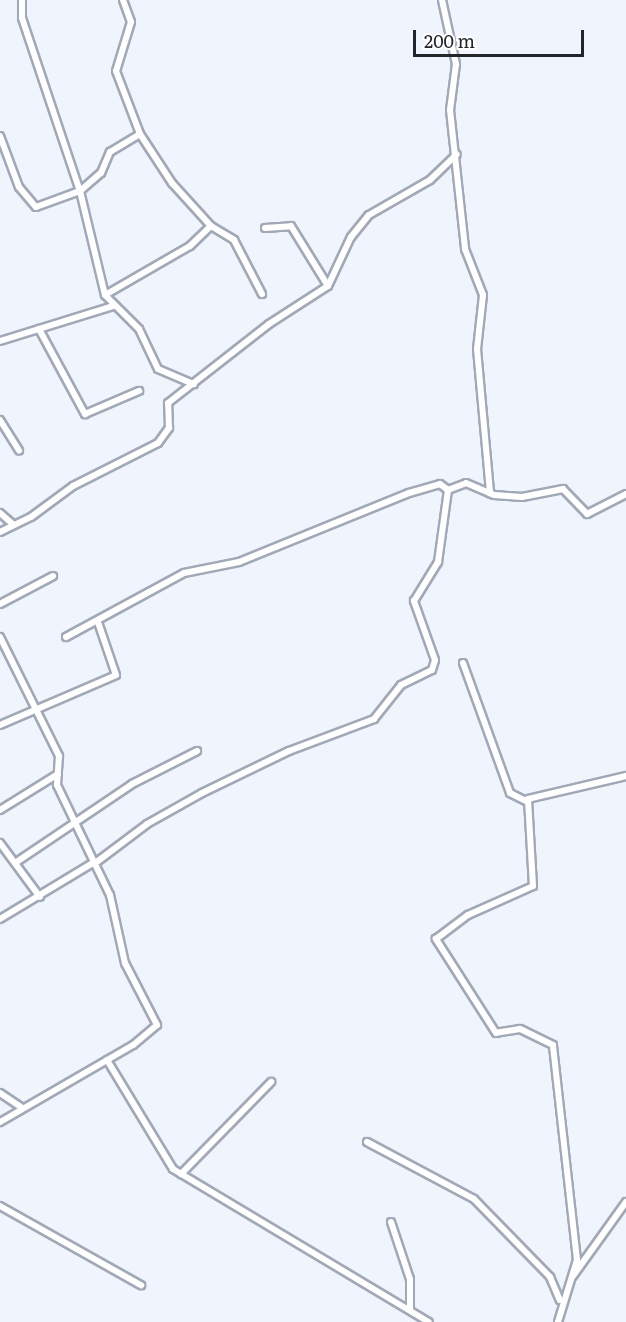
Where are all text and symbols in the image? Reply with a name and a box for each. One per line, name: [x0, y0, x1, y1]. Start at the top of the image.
scale bar: [416, 18, 587, 56]
text: 200 m: [424, 27, 475, 54]

